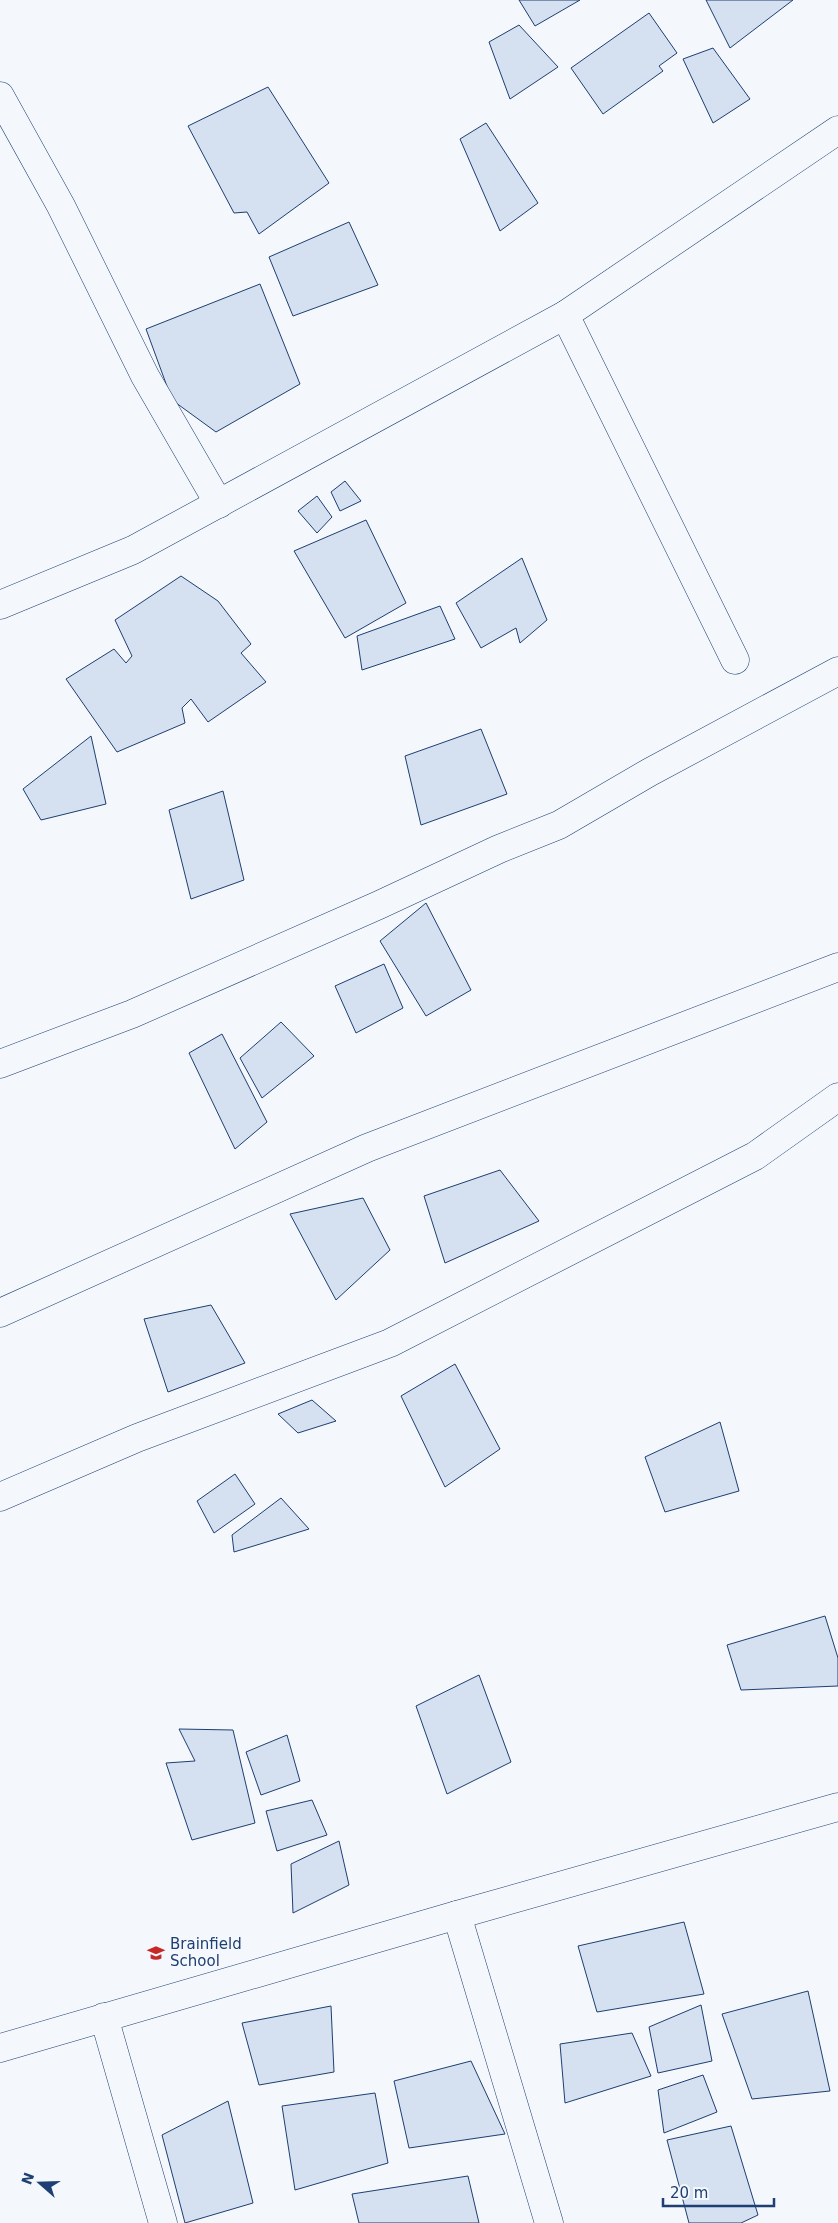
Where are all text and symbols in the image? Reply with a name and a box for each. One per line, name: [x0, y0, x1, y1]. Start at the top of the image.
place label: Brainfield School: [170, 1935, 242, 1970]
school or university icon: Brainfield School: [146, 1943, 166, 1963]
north arrow: [15, 2158, 65, 2208]
text: N: [18, 2170, 37, 2187]
scale bar: [663, 2176, 774, 2208]
text: 20 m: [670, 2184, 708, 2202]

